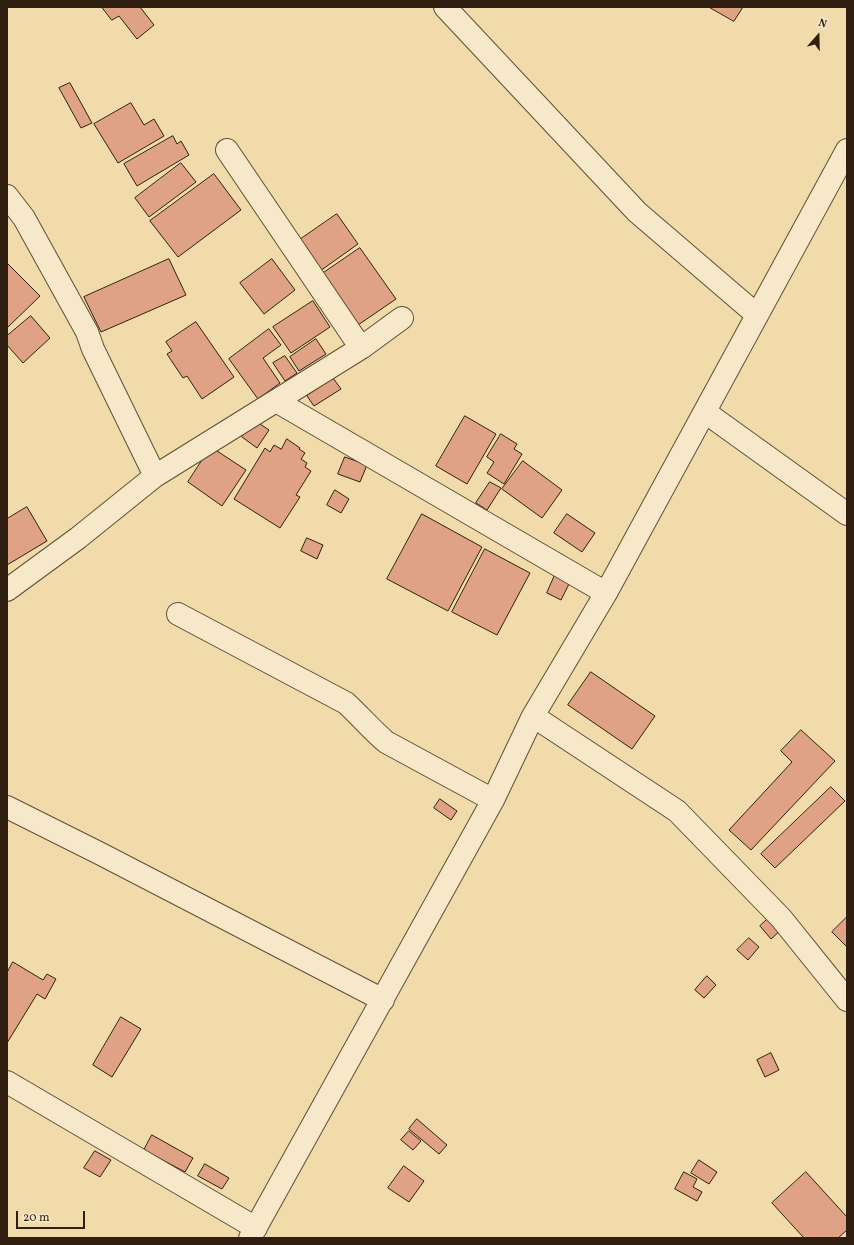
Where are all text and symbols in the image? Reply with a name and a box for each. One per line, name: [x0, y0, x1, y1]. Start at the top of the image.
north arrow: [798, 16, 838, 56]
text: N: [816, 16, 829, 33]
scale bar: [18, 1203, 87, 1229]
text: 20 m: [23, 1210, 50, 1226]

